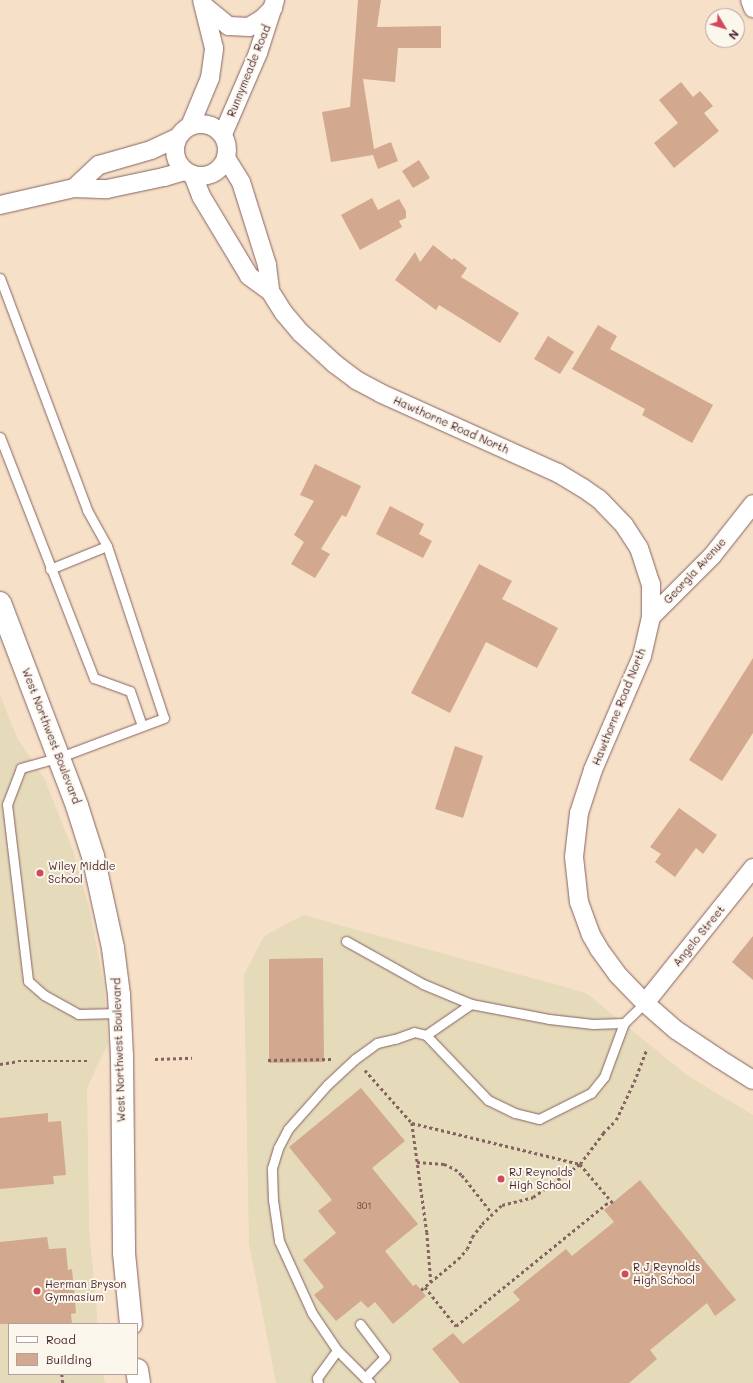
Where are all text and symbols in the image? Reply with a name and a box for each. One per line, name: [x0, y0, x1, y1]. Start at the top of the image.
north arrow: [705, 8, 745, 48]
street label: Runnymeade Road: [225, 23, 273, 119]
text: N: [726, 27, 743, 43]
street label: Hawthorne Road North: [391, 394, 511, 456]
street label: Georgia Avenue: [661, 535, 729, 607]
street label: Hawthorne Road North: [589, 647, 649, 767]
street label: West Northwest Boulevard: [19, 666, 83, 806]
place label: Wiley Middle School: [48, 860, 116, 886]
marker: Wiley Middle School: [35, 868, 45, 878]
street label: Angelo Street: [670, 903, 728, 969]
street label: West Northwest Boulevard: [110, 978, 128, 1122]
place label: RJ Reynolds High School: [509, 1166, 573, 1192]
marker: RJ Reynolds High School: [496, 1174, 506, 1184]
house number: 301: [357, 1201, 371, 1211]
place label: R J Reynolds High School: [633, 1261, 700, 1287]
marker: R J Reynolds High School: [620, 1269, 630, 1279]
place label: Herman Bryson Gymnasium: [45, 1278, 126, 1304]
marker: Herman Bryson Gymnasium: [32, 1286, 42, 1296]
legend: [8, 1323, 138, 1375]
text: Road: [46, 1331, 76, 1347]
text: Building: [46, 1351, 92, 1367]

